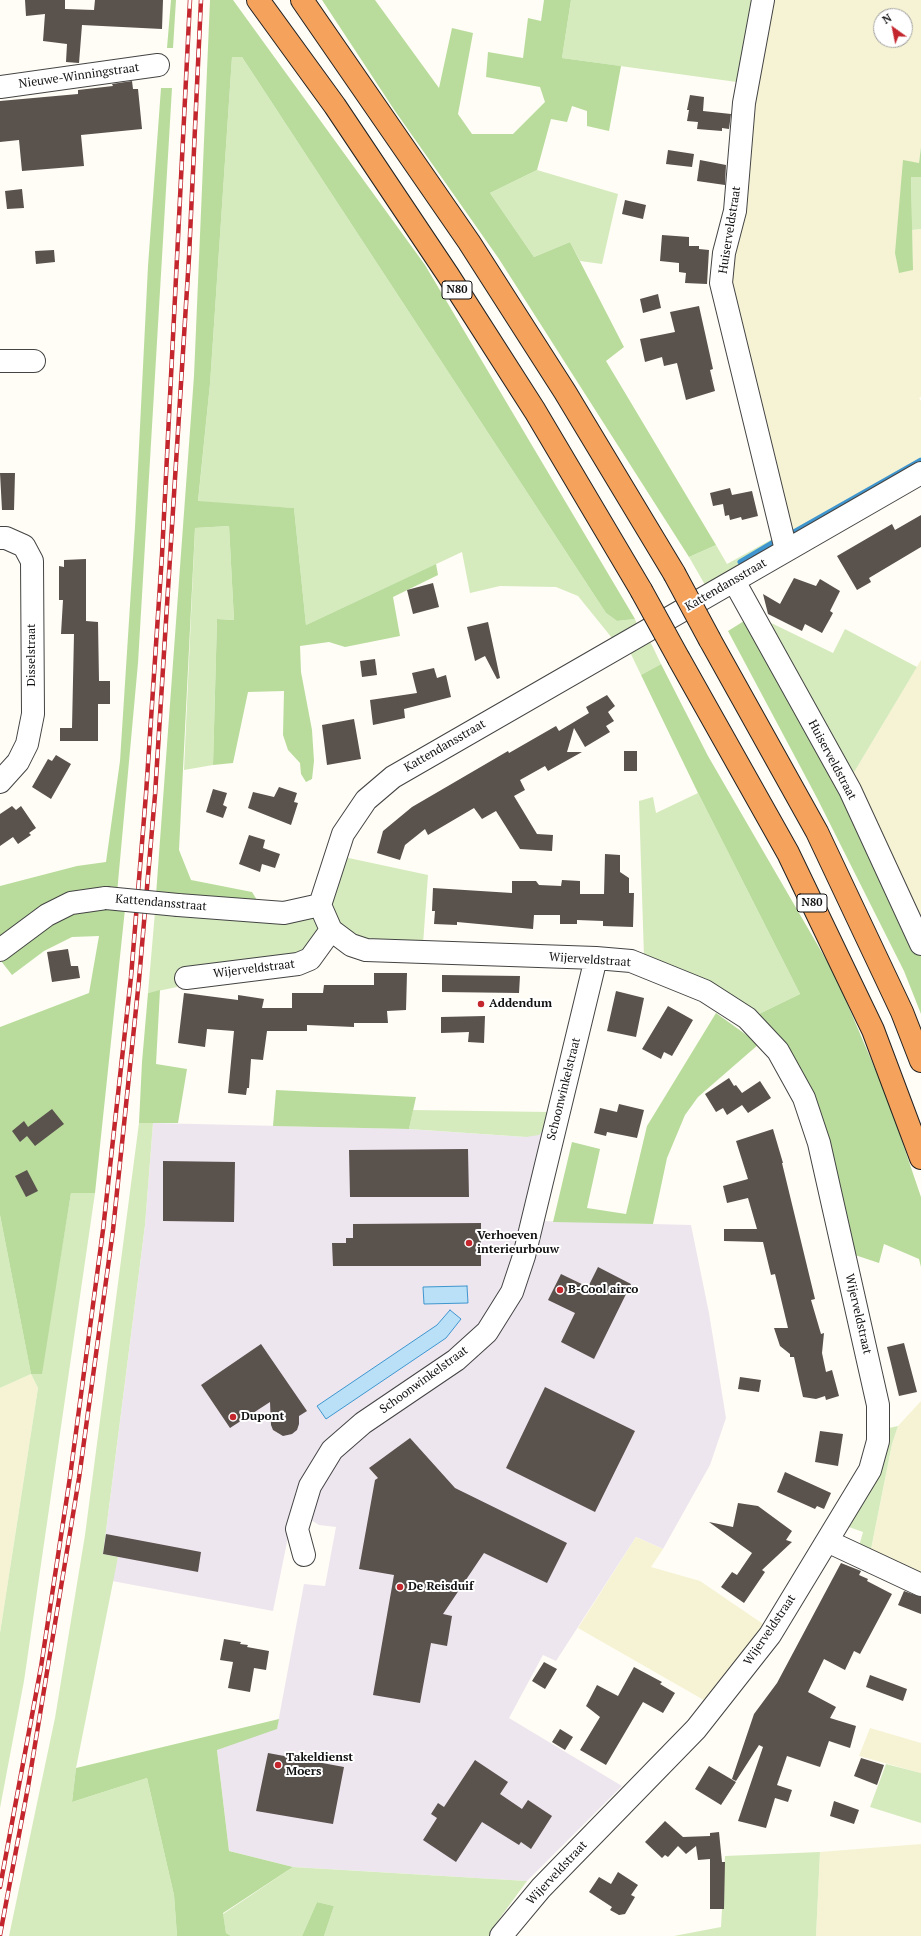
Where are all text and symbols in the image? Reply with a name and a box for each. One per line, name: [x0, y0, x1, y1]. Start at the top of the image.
north arrow: [873, 8, 913, 48]
text: N: [880, 11, 894, 27]
street label: Nieuwe-Winningstraat: [18, 60, 140, 92]
street label: Huiserveldstraat: [716, 185, 744, 275]
road number: N80: [442, 281, 472, 299]
street label: Kattendansstraat: [683, 556, 769, 614]
street label: Disselstraat: [25, 624, 39, 686]
street label: Kattendansstraat: [402, 717, 488, 775]
street label: Huiserveldstraat: [805, 718, 859, 802]
street label: Kattendansstraat: [115, 892, 207, 914]
road number: N80: [797, 894, 827, 912]
street label: Wijerveldstraat: [549, 950, 631, 970]
street label: Wijerveldstraat: [212, 957, 296, 981]
place label: Addendum: [489, 997, 552, 1011]
marker: Addendum: [476, 999, 486, 1009]
street label: Schoonwinkelstraat: [544, 1036, 584, 1142]
place label: Verhoeven interieurbouw: [477, 1229, 559, 1257]
marker: Verhoeven interieurbouw: [464, 1238, 474, 1248]
street label: Wijerveldstraat: [842, 1272, 874, 1356]
place label: B-Cool airco: [568, 1283, 638, 1297]
marker: B-Cool airco: [555, 1285, 565, 1295]
street label: Schoonwinkelstraat: [377, 1343, 471, 1417]
place label: Dupont: [241, 1410, 284, 1424]
marker: Dupont: [228, 1412, 238, 1422]
place label: De Reisduif: [408, 1580, 474, 1594]
marker: De Reisduif: [395, 1582, 405, 1592]
street label: Wijerveldstraat: [741, 1592, 799, 1668]
place label: Takeldienst Moers: [286, 1751, 353, 1779]
marker: Takeldienst Moers: [273, 1760, 283, 1770]
street label: Wijerveldstraat: [524, 1838, 590, 1908]

